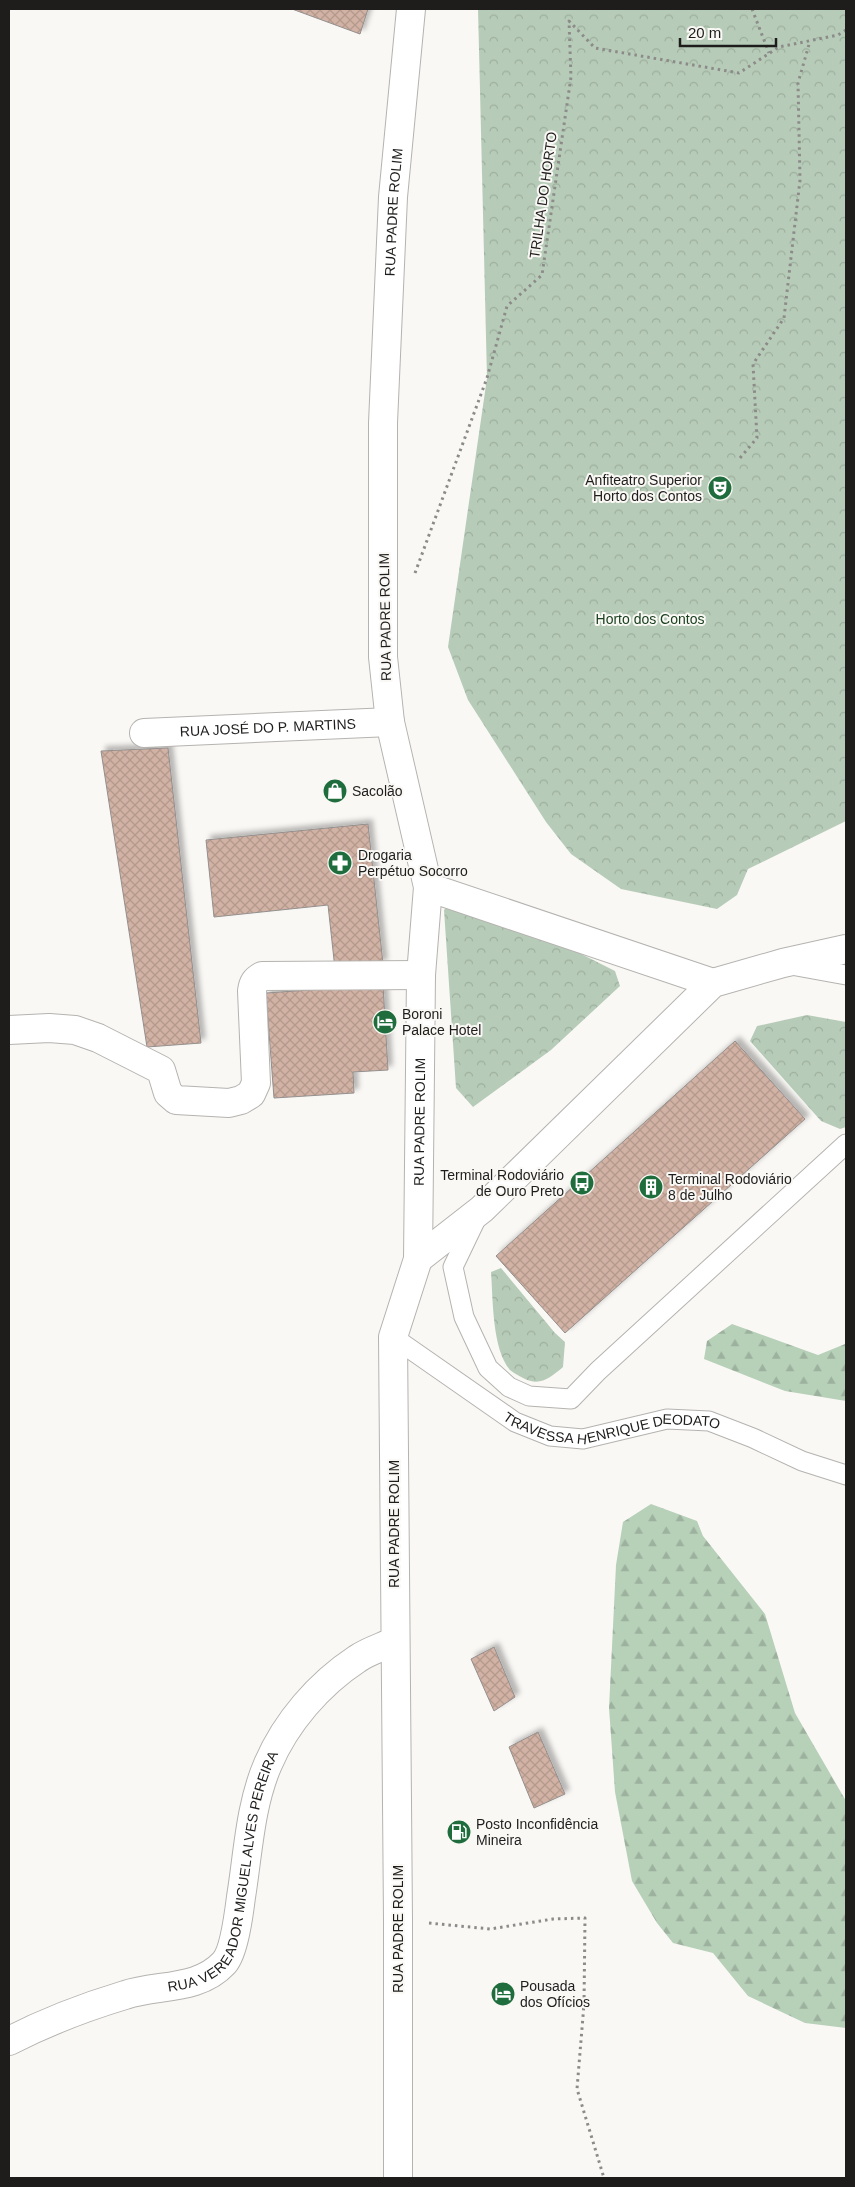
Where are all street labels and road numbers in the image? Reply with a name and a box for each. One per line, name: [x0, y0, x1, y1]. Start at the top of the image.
street label: TRILHA DO HORTO: [526, 130, 560, 259]
street label: RUA PADRE ROLIM: [382, 147, 406, 277]
street label: RUA PADRE ROLIM: [376, 553, 394, 681]
street label: RUA JOSÉ DO P. MARTINS: [179, 716, 356, 739]
street label: RUA PADRE ROLIM: [411, 1058, 428, 1186]
street label: TRAVESSA HENRIQUE DEODATO: [501, 1409, 723, 1447]
street label: RUA PADRE ROLIM: [386, 1460, 402, 1588]
street label: RUA VEREADOR MIGUEL ALVES PEREIRA: [166, 1747, 281, 1995]
street label: RUA PADRE ROLIM: [390, 1865, 406, 1993]

